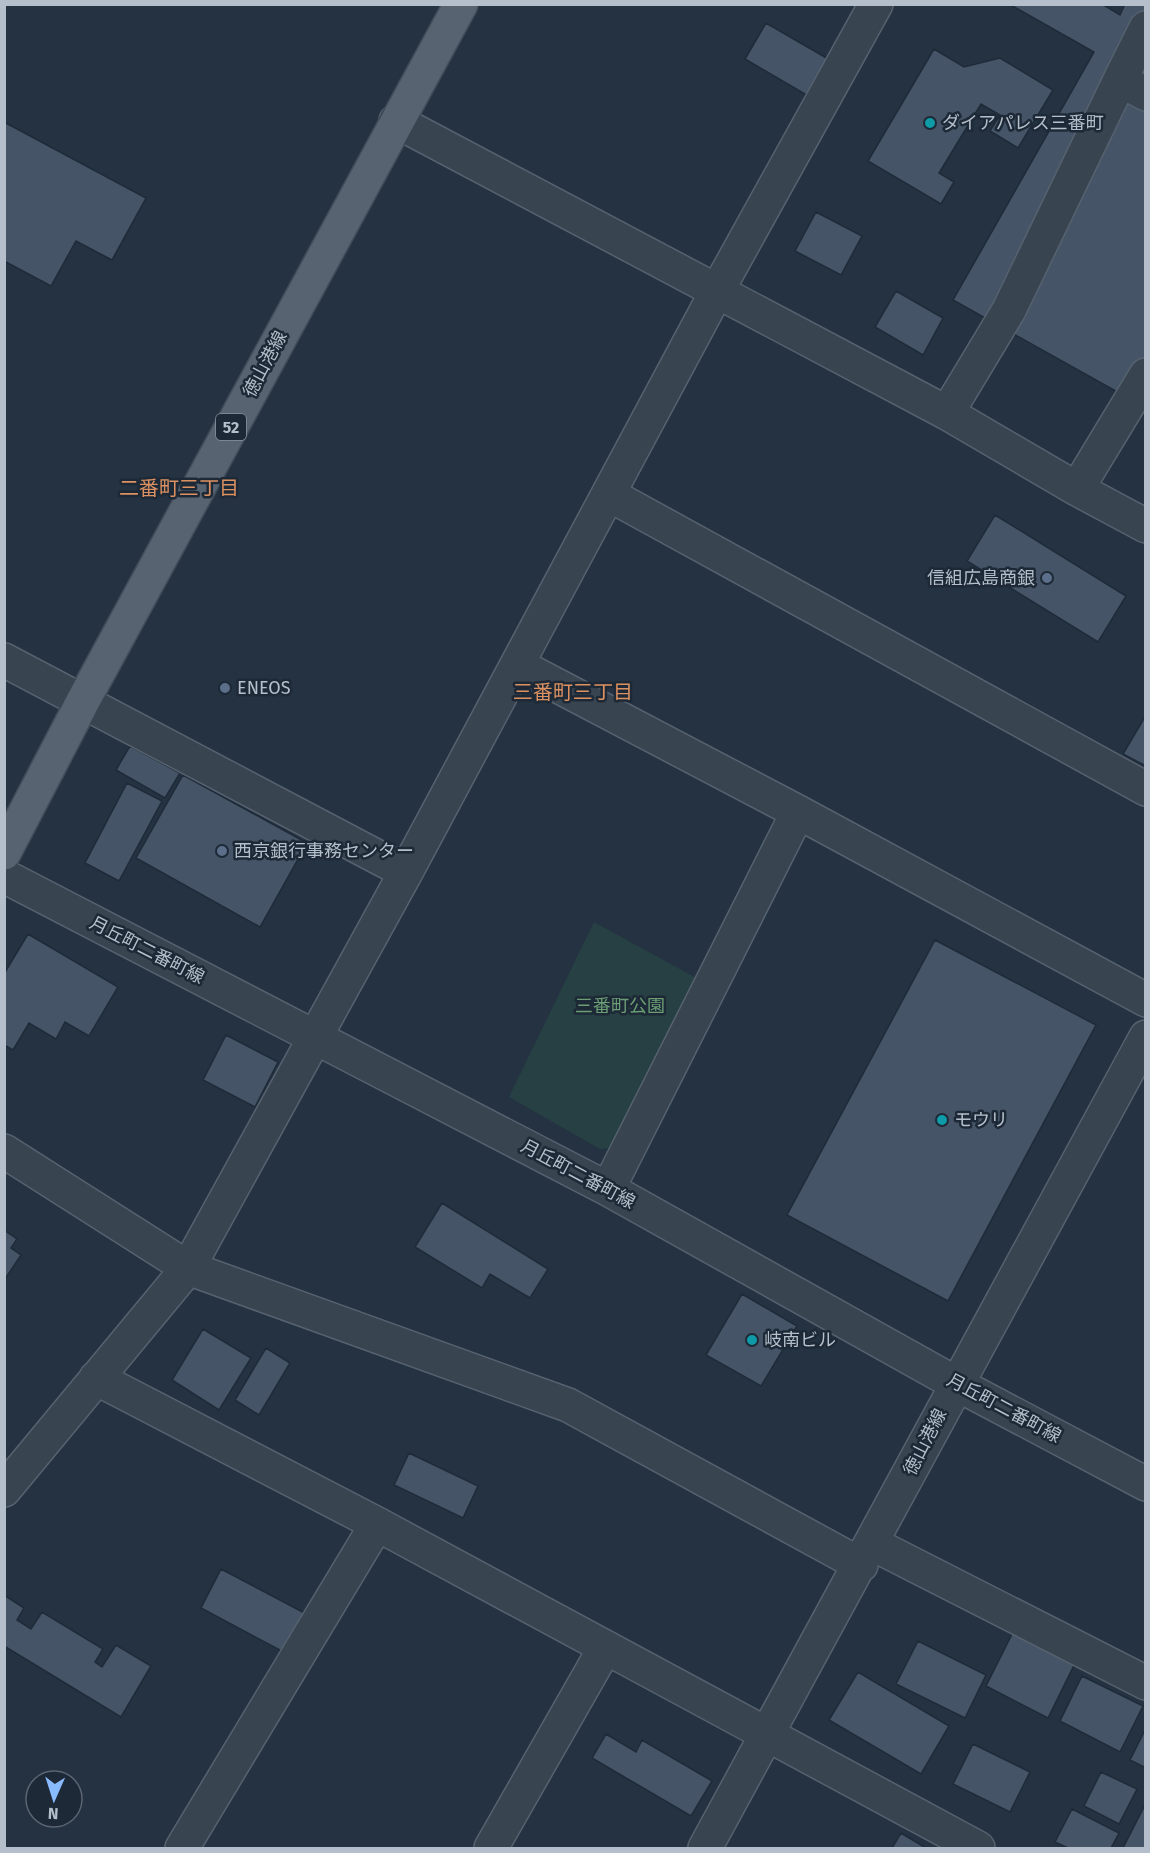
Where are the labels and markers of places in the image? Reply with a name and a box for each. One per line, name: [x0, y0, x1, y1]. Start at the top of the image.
place label: ダイアパレス三番町: [942, 112, 1104, 134]
marker: ダイアパレス三番町: [923, 116, 937, 130]
place label: 信組広島商銀: [927, 567, 1035, 589]
marker: 信組広島商銀: [1040, 571, 1054, 585]
place label: ENEOS: [237, 677, 291, 699]
marker: ENEOS: [218, 681, 232, 695]
place label: 西京銀行事務センター: [234, 840, 414, 862]
marker: 西京銀行事務センター: [215, 844, 229, 858]
place label: モウリ: [954, 1109, 1008, 1131]
marker: モウリ: [935, 1113, 949, 1127]
place label: 岐南ビル: [764, 1329, 836, 1351]
marker: 岐南ビル: [745, 1333, 759, 1347]

